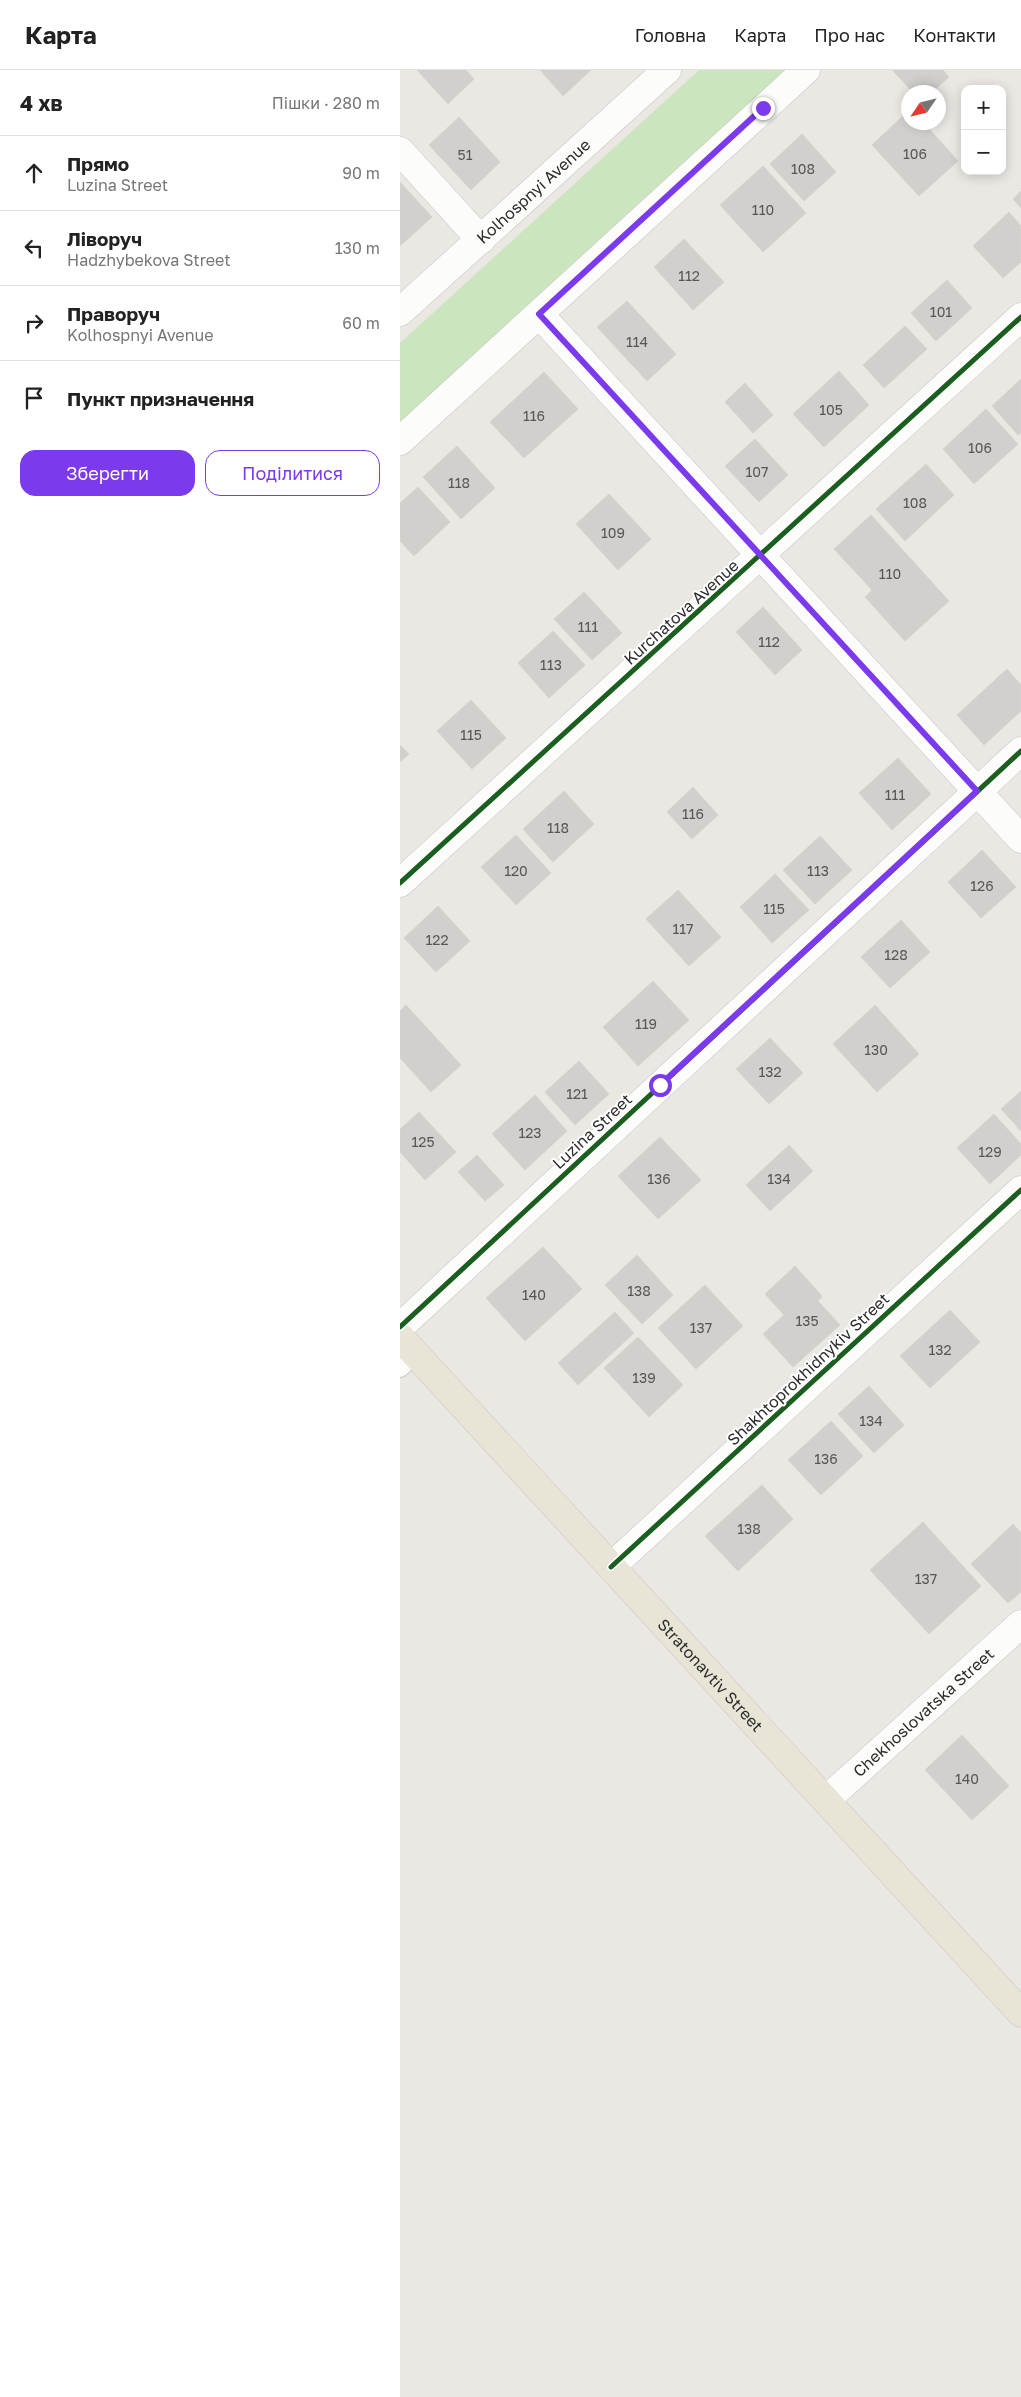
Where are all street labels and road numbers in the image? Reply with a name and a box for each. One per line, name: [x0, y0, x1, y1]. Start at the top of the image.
street label: Kolhospnyi Avenue: [472, 134, 594, 248]
street label: Kurchatova Avenue: [619, 555, 743, 669]
street label: Luzina Street: [548, 1089, 636, 1173]
street label: Shakhtoprokhidnykiv Street: [723, 1289, 893, 1449]
street label: Stratonavtiv Street: [654, 1614, 767, 1736]
street label: Chekhoslovatska Street: [849, 1644, 998, 1781]

